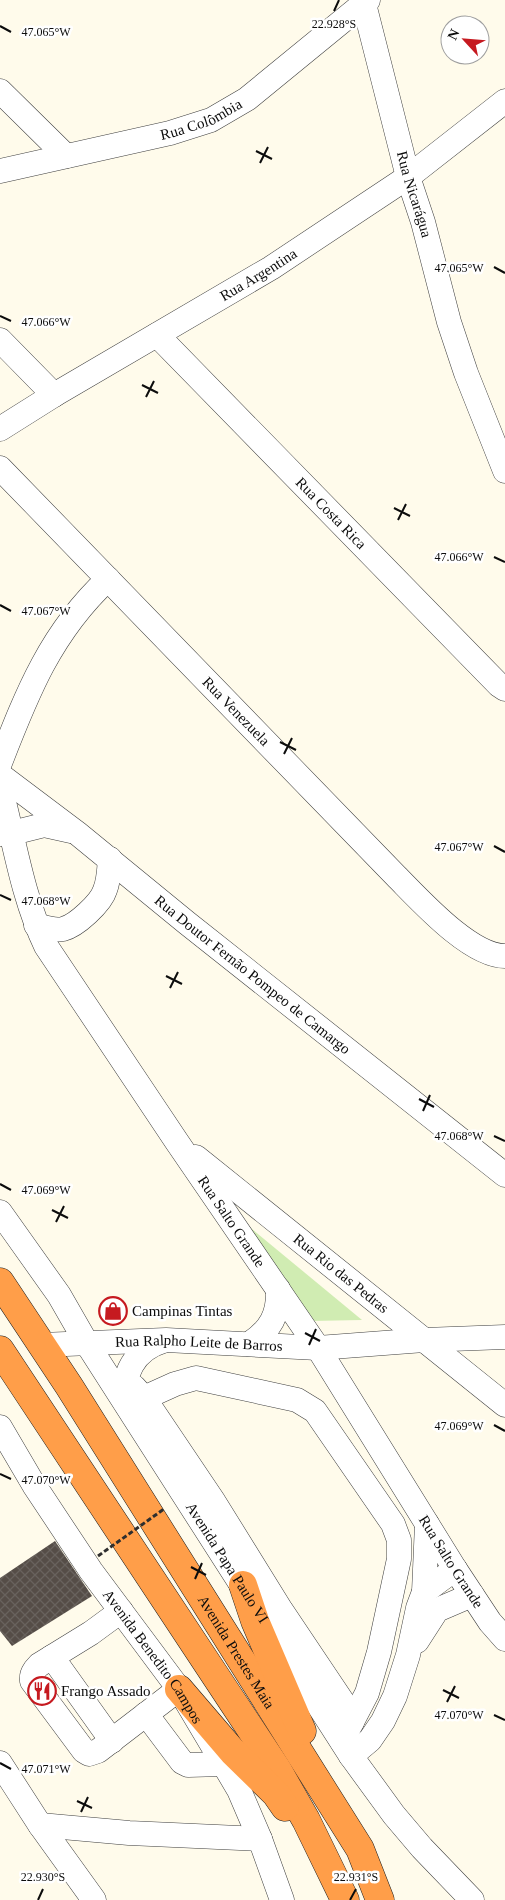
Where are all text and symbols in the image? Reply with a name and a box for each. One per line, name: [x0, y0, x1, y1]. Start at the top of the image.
north arrow: [440, 15, 490, 65]
text: 22.928°S: [312, 17, 356, 31]
text: 47.065°W: [21, 25, 71, 39]
text: N: [445, 27, 463, 42]
street label: Rua Colômbia: [159, 96, 245, 143]
street label: Rua Nicarágua: [394, 149, 435, 240]
street label: Rua Argentina: [217, 245, 300, 304]
text: 47.065°W: [434, 261, 484, 275]
text: 47.066°W: [21, 315, 71, 329]
street label: Rua Costa Rica: [293, 474, 370, 552]
text: 47.066°W: [434, 550, 484, 564]
text: 47.067°W: [21, 604, 71, 618]
street label: Rua Venezuela: [199, 674, 273, 749]
text: 47.067°W: [434, 840, 484, 854]
street label: Rua Doutor Fernão Pompeo de Camargo: [152, 892, 354, 1057]
text: 47.068°W: [21, 894, 71, 908]
text: 47.068°W: [434, 1129, 484, 1143]
street label: Rua Salto Grande: [195, 1173, 268, 1270]
text: 47.069°W: [21, 1183, 71, 1197]
street label: Rua Rio das Pedras: [290, 1231, 392, 1316]
shop icon: Campinas Tintas: [98, 1296, 128, 1326]
place label: Campinas Tintas: [132, 1303, 233, 1319]
street label: Rua Ralpho Leite de Barros: [115, 1332, 283, 1354]
text: 47.069°W: [434, 1419, 484, 1433]
text: 47.070°W: [21, 1473, 71, 1487]
street label: Avenida Papa Paulo VI: [183, 1499, 272, 1626]
street label: Rua Salto Grande: [416, 1512, 487, 1611]
street label: Avenida Benedito Campos: [100, 1586, 206, 1727]
street label: Avenida Prestes Maia: [195, 1592, 278, 1712]
restaurant icon: Frango Assado: [27, 1676, 57, 1706]
place label: Frango Assado: [61, 1683, 151, 1699]
text: 47.070°W: [434, 1708, 484, 1722]
text: 47.071°W: [21, 1762, 71, 1776]
text: 22.930°S: [21, 1870, 65, 1884]
text: 22.931°S: [334, 1870, 378, 1884]

